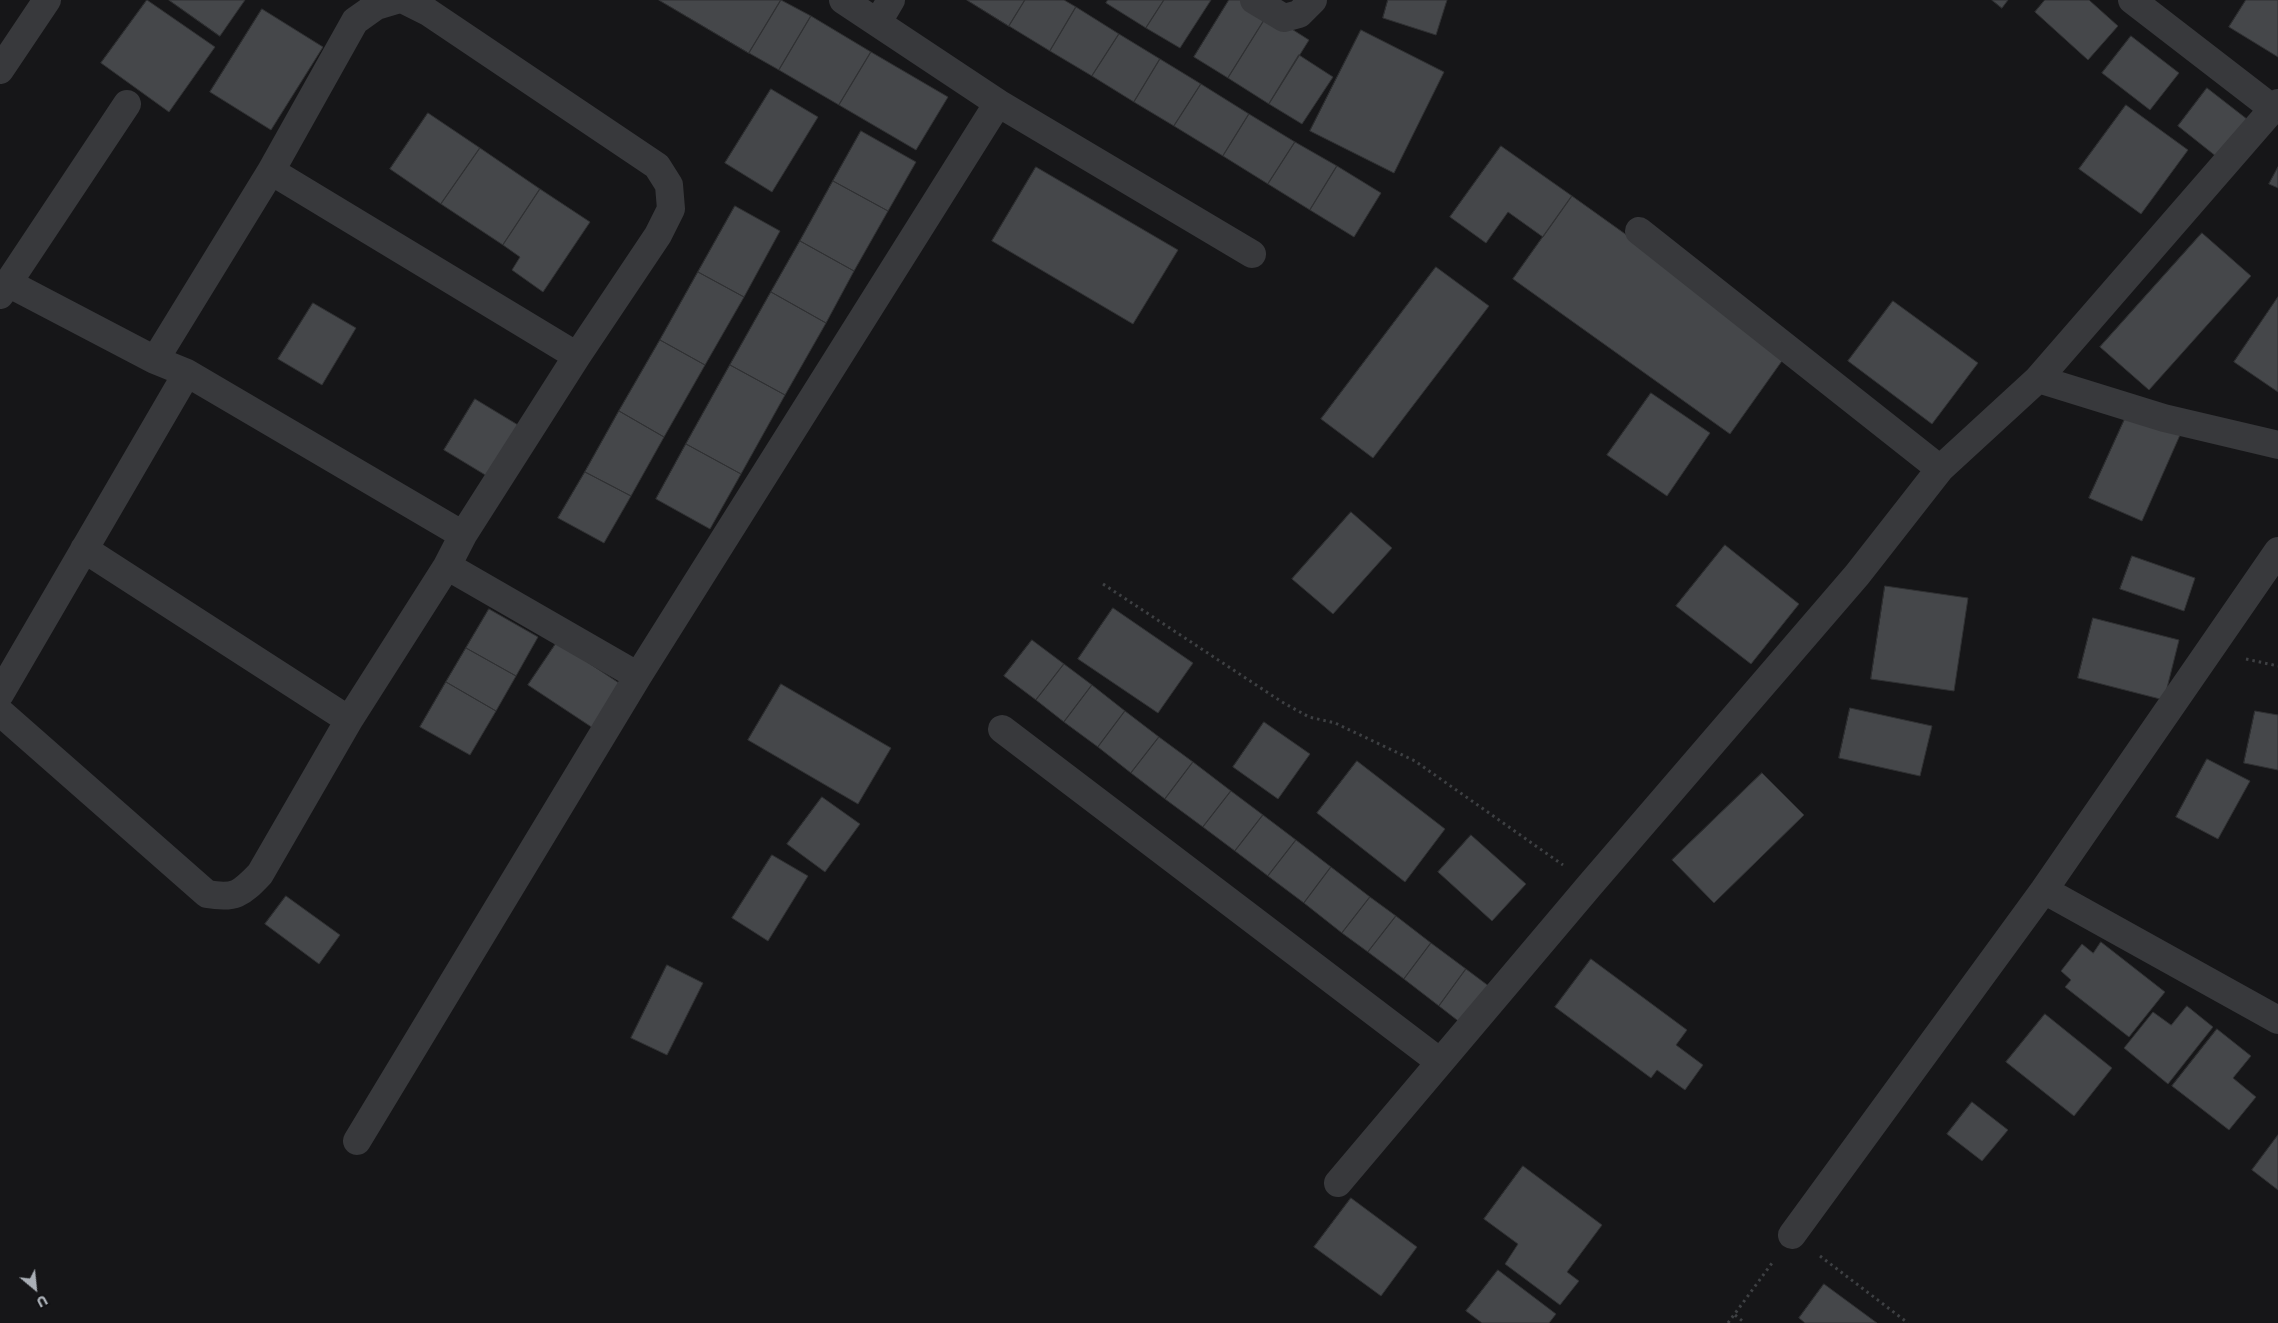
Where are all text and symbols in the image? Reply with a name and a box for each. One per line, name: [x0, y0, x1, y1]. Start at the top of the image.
north arrow: [10, 1263, 60, 1313]
text: U: [33, 1290, 51, 1312]

